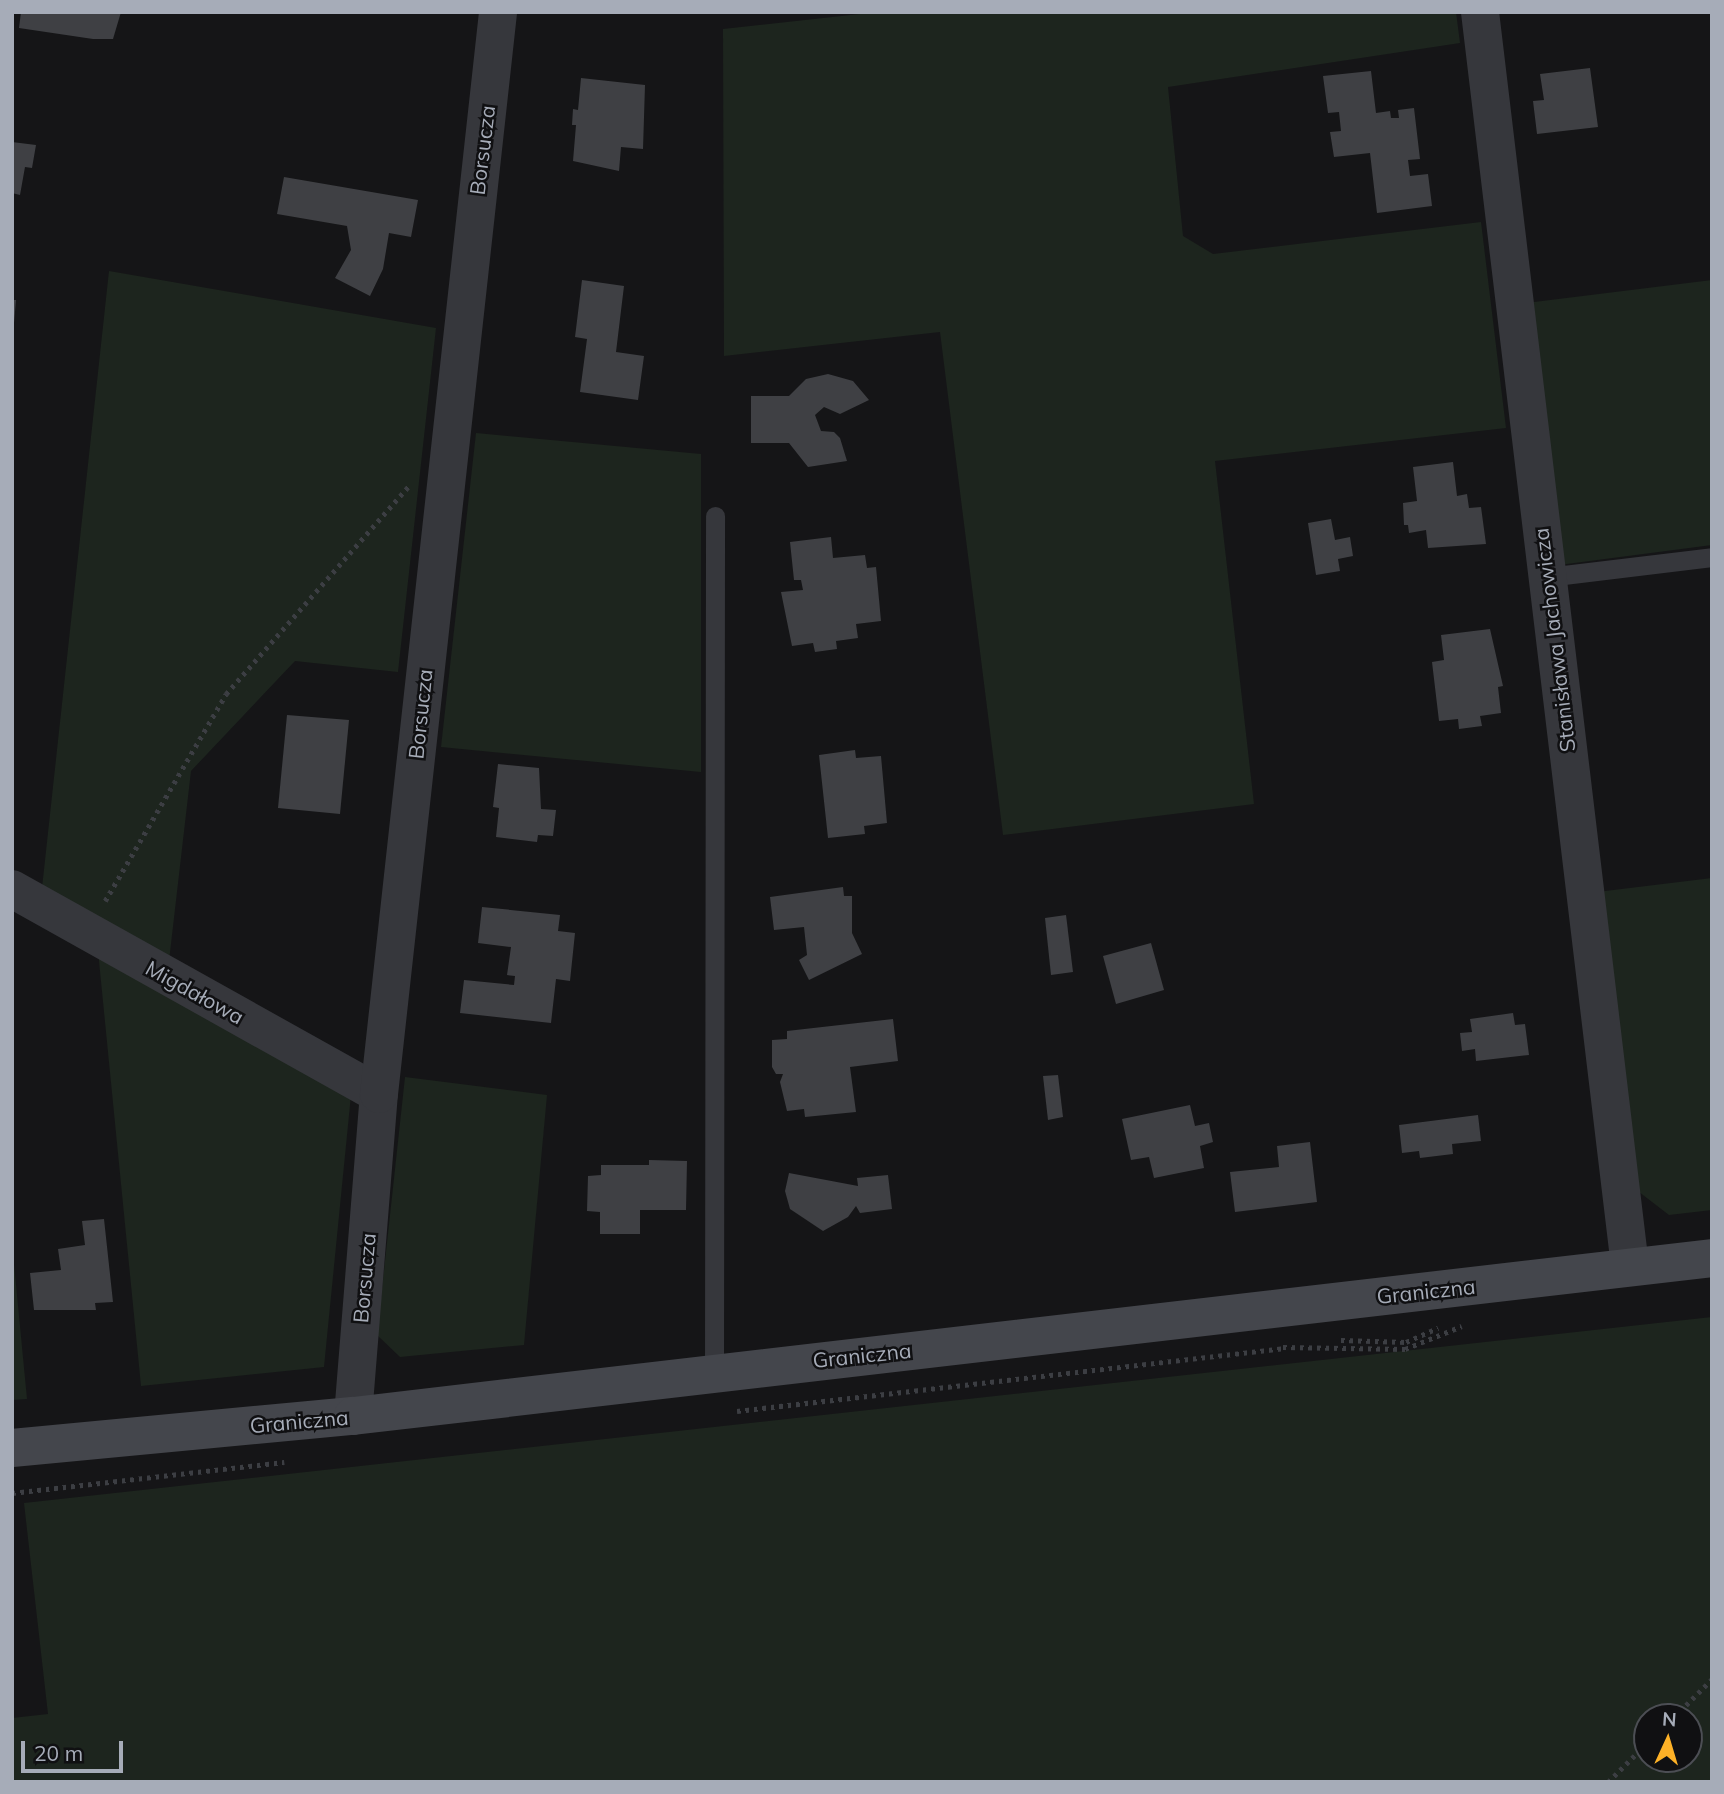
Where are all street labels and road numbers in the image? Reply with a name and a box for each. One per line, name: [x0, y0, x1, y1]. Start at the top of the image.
street label: Borsucza: [464, 104, 500, 196]
street label: Stanisława Jachowicza: [1528, 527, 1580, 753]
street label: Borsucza: [403, 668, 437, 760]
street label: Migdałowa: [142, 955, 248, 1029]
street label: Borsucza: [348, 1232, 380, 1324]
street label: Graniczna: [1375, 1273, 1477, 1309]
street label: Graniczna: [811, 1337, 913, 1373]
street label: Graniczna: [249, 1404, 349, 1438]

